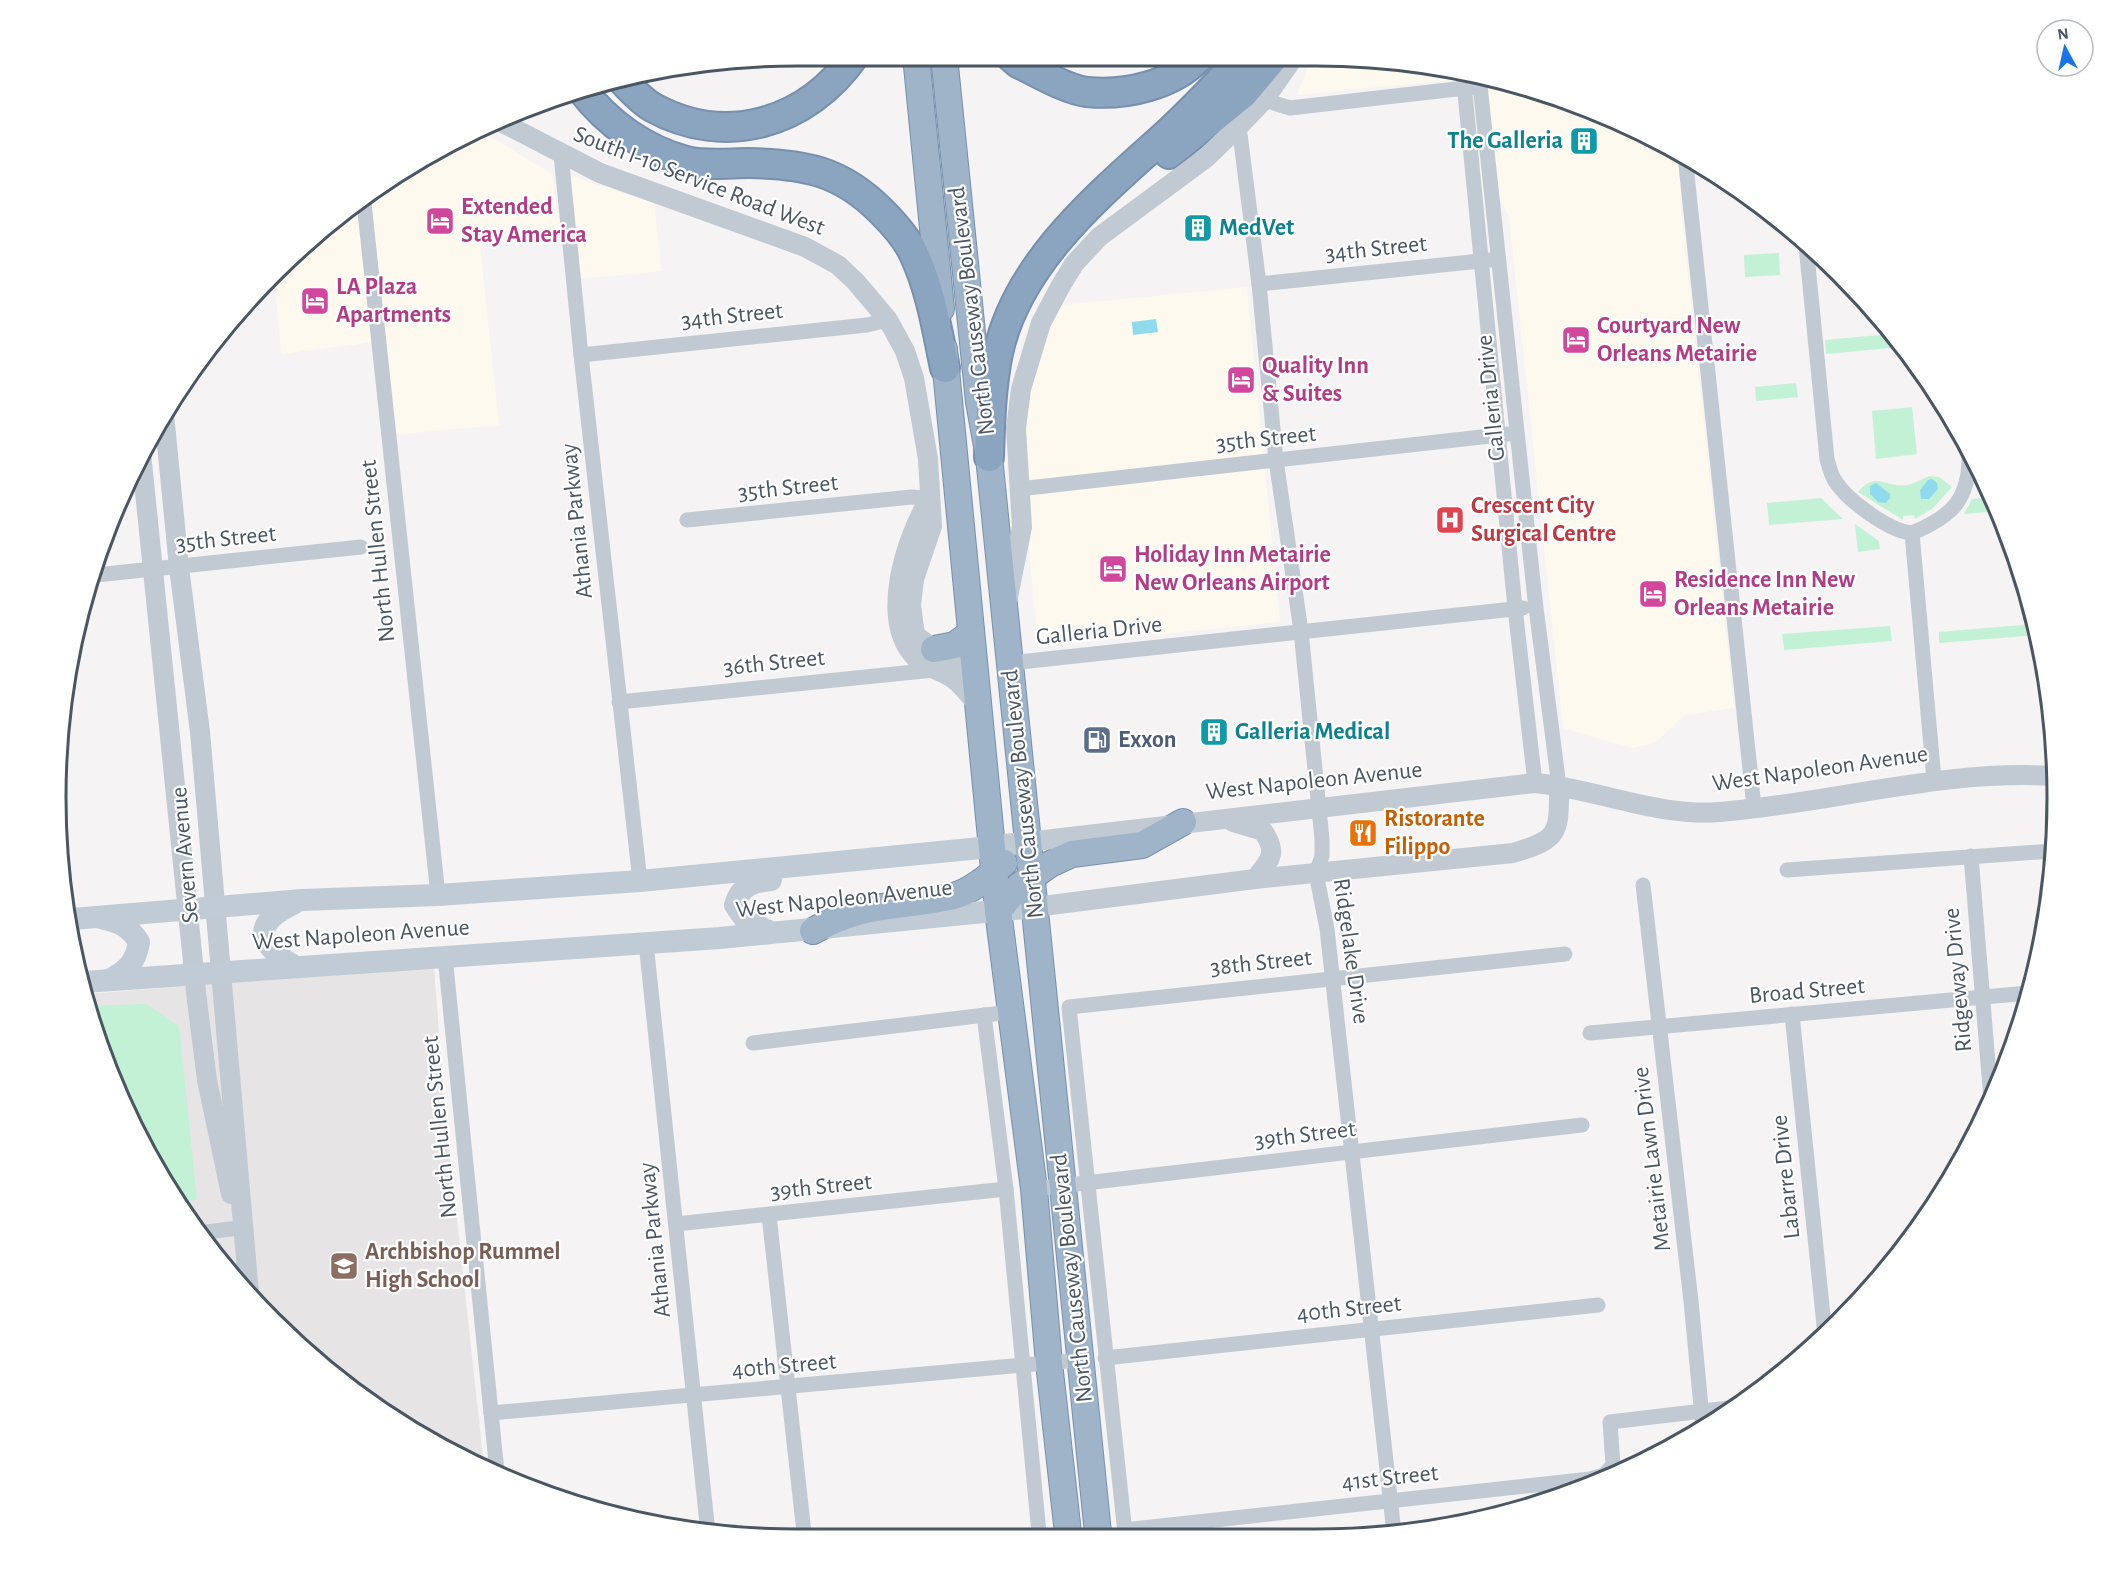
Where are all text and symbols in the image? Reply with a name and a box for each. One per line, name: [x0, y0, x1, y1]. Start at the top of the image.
north arrow: [2035, 18, 2095, 78]
text: N: [2056, 25, 2070, 43]
street label: South I-10 Service Road West: [570, 122, 828, 240]
building icon: The Galleria: [1568, 125, 1600, 157]
place label: The Galleria: [1447, 129, 1563, 153]
street label: North Causeway Boulevard: [945, 185, 999, 437]
place label: Extended Stay America: [461, 195, 587, 247]
hotel icon: Extended Stay America: [424, 205, 456, 237]
building icon: MedVet: [1182, 212, 1214, 244]
place label: MedVet: [1219, 216, 1294, 240]
street label: 34th Street: [1324, 232, 1428, 266]
place label: LA Plaza Apartments: [336, 275, 451, 327]
hotel icon: LA Plaza Apartments: [299, 285, 331, 317]
street label: 34th Street: [680, 299, 784, 333]
place label: Courtyard New Orleans Metairie: [1597, 314, 1757, 366]
hotel icon: Courtyard New Orleans Metairie: [1560, 324, 1592, 356]
street label: Galleria Drive: [1472, 334, 1510, 462]
place label: Quality Inn & Suites: [1262, 354, 1369, 406]
hotel icon: Quality Inn & Suites: [1225, 364, 1257, 396]
street label: 35th Street: [1215, 422, 1318, 456]
street label: Athania Parkway: [557, 442, 597, 600]
street label: North Hullen Street: [356, 458, 400, 643]
street label: 35th Street: [737, 471, 840, 505]
place label: Crescent City Surgical Centre: [1471, 494, 1616, 546]
hospital icon: Crescent City Surgical Centre: [1434, 504, 1466, 536]
street label: 35th Street: [175, 522, 278, 556]
place label: Holiday Inn Metairie New Orleans Airport: [1134, 543, 1331, 595]
hotel icon: Holiday Inn Metairie New Orleans Airport: [1097, 553, 1129, 585]
place label: Residence Inn New Orleans Metairie: [1674, 568, 1855, 620]
hotel icon: Residence Inn New Orleans Metairie: [1637, 578, 1669, 610]
street label: Galleria Drive: [1035, 612, 1163, 650]
street label: 36th Street: [722, 646, 826, 680]
street label: North Causeway Boulevard: [998, 668, 1048, 920]
building icon: Galleria Medical: [1198, 716, 1230, 748]
place label: Galleria Medical: [1235, 720, 1390, 744]
fuel station icon: Exxon: [1081, 724, 1113, 756]
place label: Exxon: [1118, 728, 1176, 752]
street label: West Napoleon Avenue: [1710, 742, 1930, 796]
street label: West Napoleon Avenue: [1204, 758, 1424, 804]
street label: Severn Avenue: [167, 786, 203, 924]
place label: Ristorante Filippo: [1384, 807, 1485, 859]
restaurant icon: Ristorante Filippo: [1347, 817, 1379, 849]
street label: West Napoleon Avenue: [734, 876, 954, 922]
street label: Ridgelake Drive: [1329, 877, 1373, 1025]
street label: Ridgeway Drive: [1940, 907, 1976, 1053]
street label: West Napoleon Avenue: [252, 915, 470, 955]
street label: 38th Street: [1209, 946, 1313, 980]
street label: Broad Street: [1748, 974, 1866, 1008]
street label: North Hullen Street: [418, 1034, 462, 1219]
street label: Metairie Lawn Drive: [1629, 1065, 1675, 1253]
street label: Labarre Drive: [1768, 1114, 1804, 1240]
street label: 39th Street: [1253, 1117, 1357, 1153]
street label: North Causeway Boulevard: [1047, 1152, 1097, 1404]
street label: Athania Parkway: [635, 1161, 675, 1319]
street label: 39th Street: [769, 1170, 873, 1204]
place label: Archbishop Rummel High School: [365, 1240, 561, 1292]
school or university icon: Archbishop Rummel High School: [328, 1250, 360, 1282]
street label: 40th Street: [1296, 1292, 1403, 1326]
street label: 40th Street: [731, 1349, 838, 1383]
street label: 41st Street: [1341, 1461, 1440, 1495]

